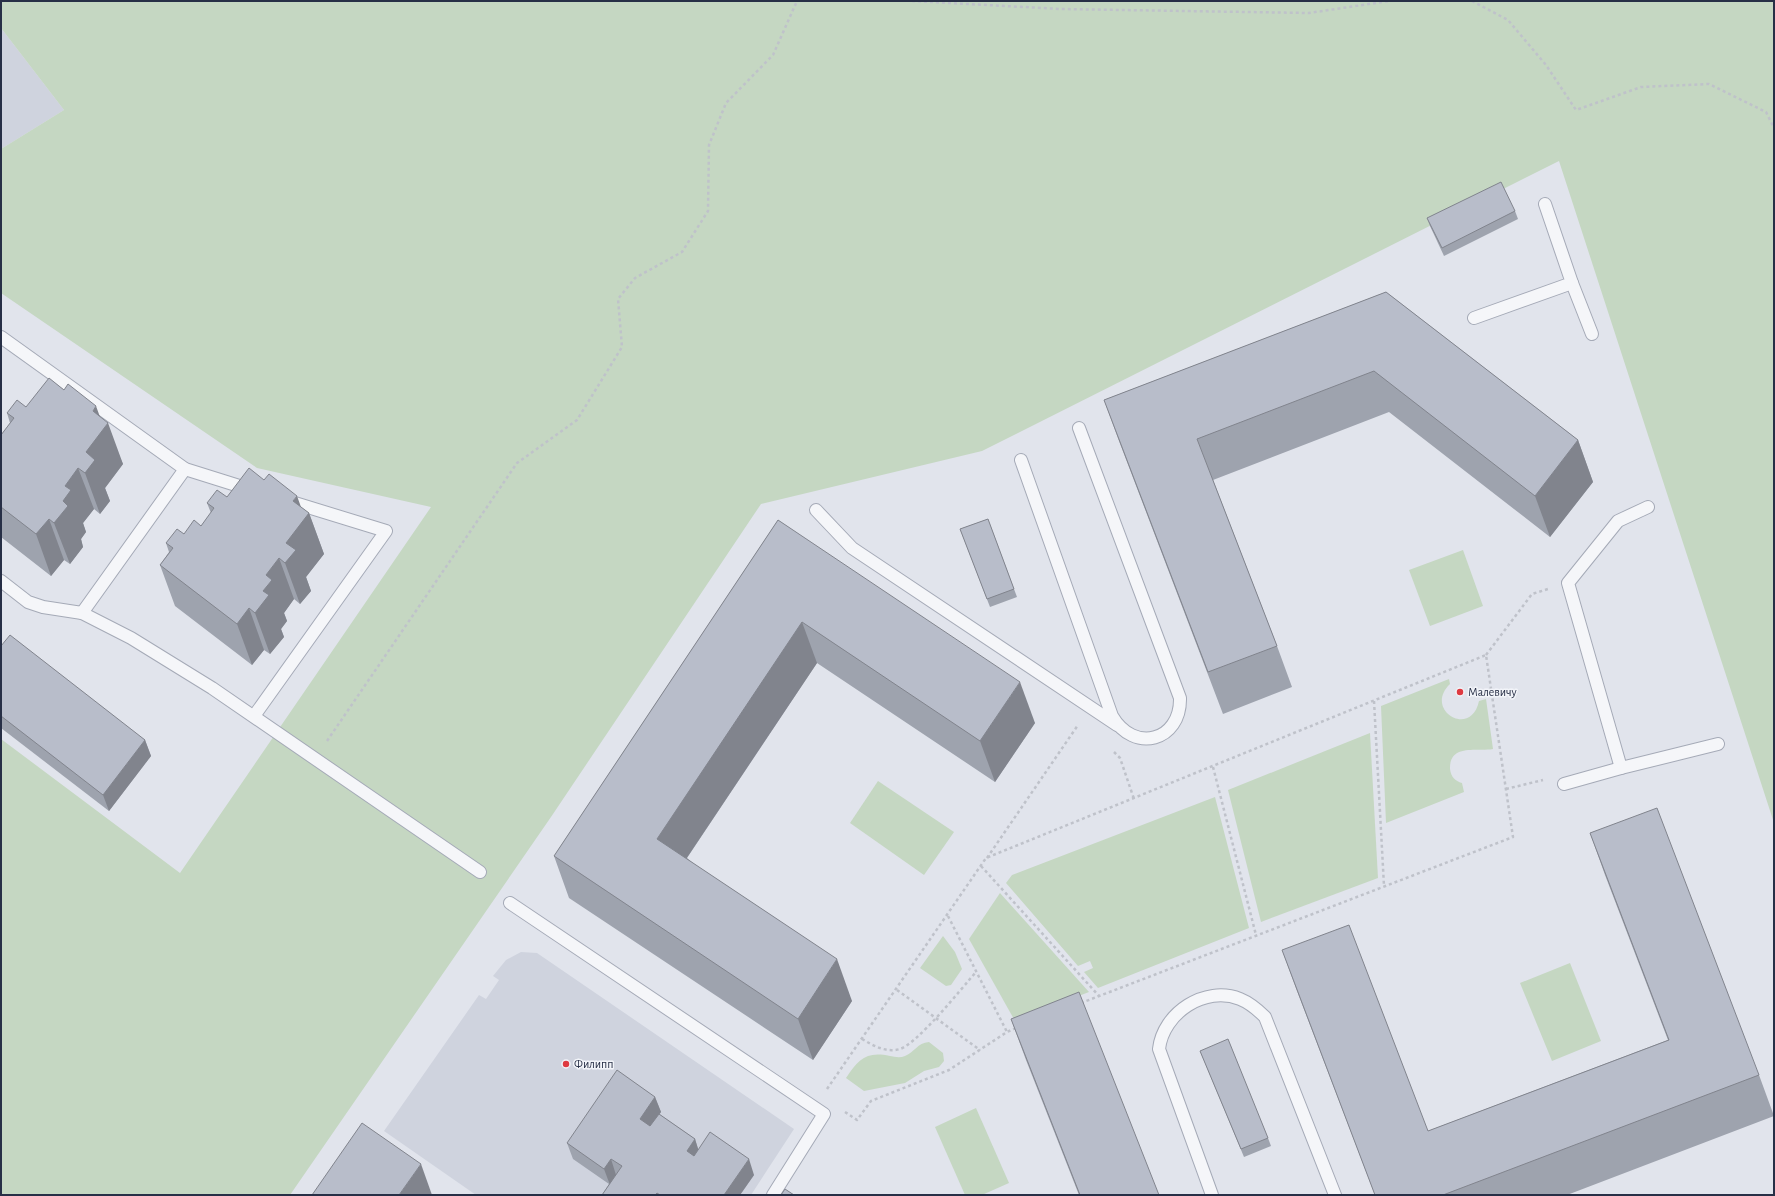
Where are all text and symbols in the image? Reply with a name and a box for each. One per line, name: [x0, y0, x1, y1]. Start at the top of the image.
place label: Малевичу: [1468, 686, 1517, 699]
marker: Малевичу: [1455, 687, 1465, 697]
place label: Филипп: [574, 1058, 613, 1070]
marker: Филипп: [561, 1059, 571, 1069]

